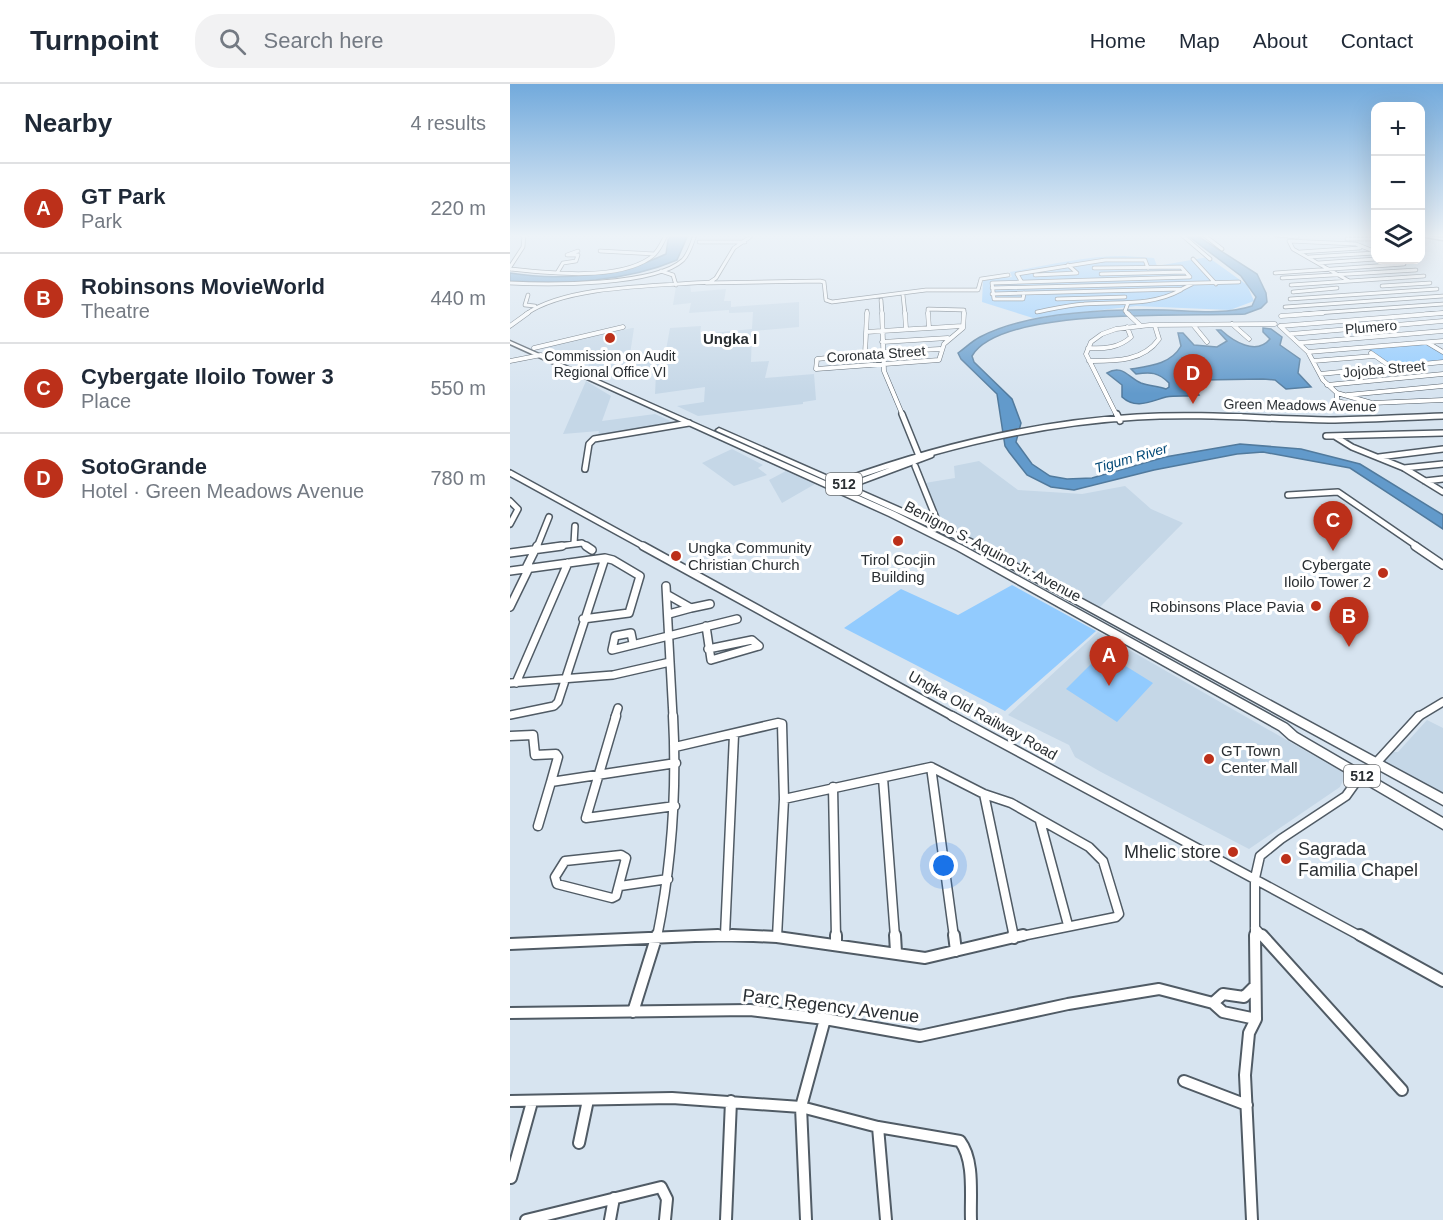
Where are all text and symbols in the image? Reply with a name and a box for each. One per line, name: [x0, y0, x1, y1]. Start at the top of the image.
search box: [195, 14, 615, 68]
text: Turnpoint: [30, 25, 159, 56]
icon: search: [216, 25, 249, 58]
text: Search here: [264, 28, 383, 53]
text: Home: [1090, 29, 1146, 52]
text: Map: [1179, 29, 1220, 52]
text: About: [1253, 29, 1308, 52]
text: Contact: [1341, 29, 1413, 52]
map controls: [1371, 102, 1425, 264]
button: +: [1371, 102, 1425, 156]
text: Nearby: [24, 108, 112, 138]
text: 4 results: [410, 112, 486, 134]
button: −: [1371, 156, 1425, 210]
text: GT Park: [81, 184, 165, 209]
text: A: [36, 197, 51, 219]
text: 220 m: [430, 197, 486, 219]
text: Park: [81, 210, 122, 232]
button: layers: [1371, 210, 1425, 264]
text: Robinsons MovieWorld: [81, 274, 325, 299]
text: B: [36, 287, 51, 309]
text: 440 m: [430, 287, 486, 309]
text: Theatre: [81, 300, 150, 322]
street label: Plumero: [1344, 317, 1398, 337]
district label: Ungka I: [703, 330, 757, 347]
marker: Commission on Audit Regional Office VI: [603, 331, 617, 345]
street label: Coronata Street: [826, 343, 926, 365]
place label: Commission on Audit Regional Office VI: [544, 348, 676, 380]
pin: D: [1174, 354, 1212, 404]
street label: Jojoba Street: [1342, 357, 1426, 381]
text: Cybergate Iloilo Tower 3: [81, 364, 334, 389]
text: C: [36, 377, 51, 399]
text: 550 m: [430, 377, 486, 399]
text: Place: [81, 390, 131, 412]
street label: Green Meadows Avenue: [1223, 396, 1377, 414]
water label: Tigum River: [1093, 440, 1171, 476]
text: SotoGrande: [81, 454, 207, 479]
text: D: [36, 467, 51, 489]
text: 780 m: [430, 467, 486, 489]
road number: 512: [826, 473, 862, 495]
text: Hotel · Green Meadows Avenue: [81, 480, 364, 502]
street label: Benigno S. Aquino Jr. Avenue: [902, 497, 1084, 605]
pin: C: [1314, 502, 1352, 551]
marker: Tirol Cocjin Building: [891, 534, 905, 548]
place label: Ungka Community Christian Church: [688, 539, 812, 573]
marker: Ungka Community Christian Church: [669, 549, 683, 563]
place label: Tirol Cocjin Building: [861, 551, 935, 585]
place label: Cybergate Iloilo Tower 2: [1284, 556, 1371, 590]
marker: Cybergate Iloilo Tower 2: [1376, 566, 1390, 580]
place label: Robinsons Place Pavia: [1150, 598, 1305, 615]
pin: B: [1330, 598, 1368, 647]
marker: Robinsons Place Pavia: [1309, 599, 1323, 613]
pin: A: [1090, 636, 1128, 686]
street label: Ungka Old Railway Road: [906, 667, 1060, 763]
place label: GT Town Center Mall: [1221, 742, 1298, 776]
marker: GT Town Center Mall: [1202, 752, 1216, 766]
road number: 512: [1344, 765, 1380, 787]
place label: Sagrada Familia Chapel: [1298, 839, 1418, 880]
place label: Mhelic store: [1124, 842, 1221, 862]
marker: Mhelic store: [1226, 845, 1240, 859]
your location: [929, 851, 958, 880]
marker: Sagrada Familia Chapel: [1279, 852, 1293, 866]
street label: Parc Regency Avenue: [742, 985, 920, 1027]

